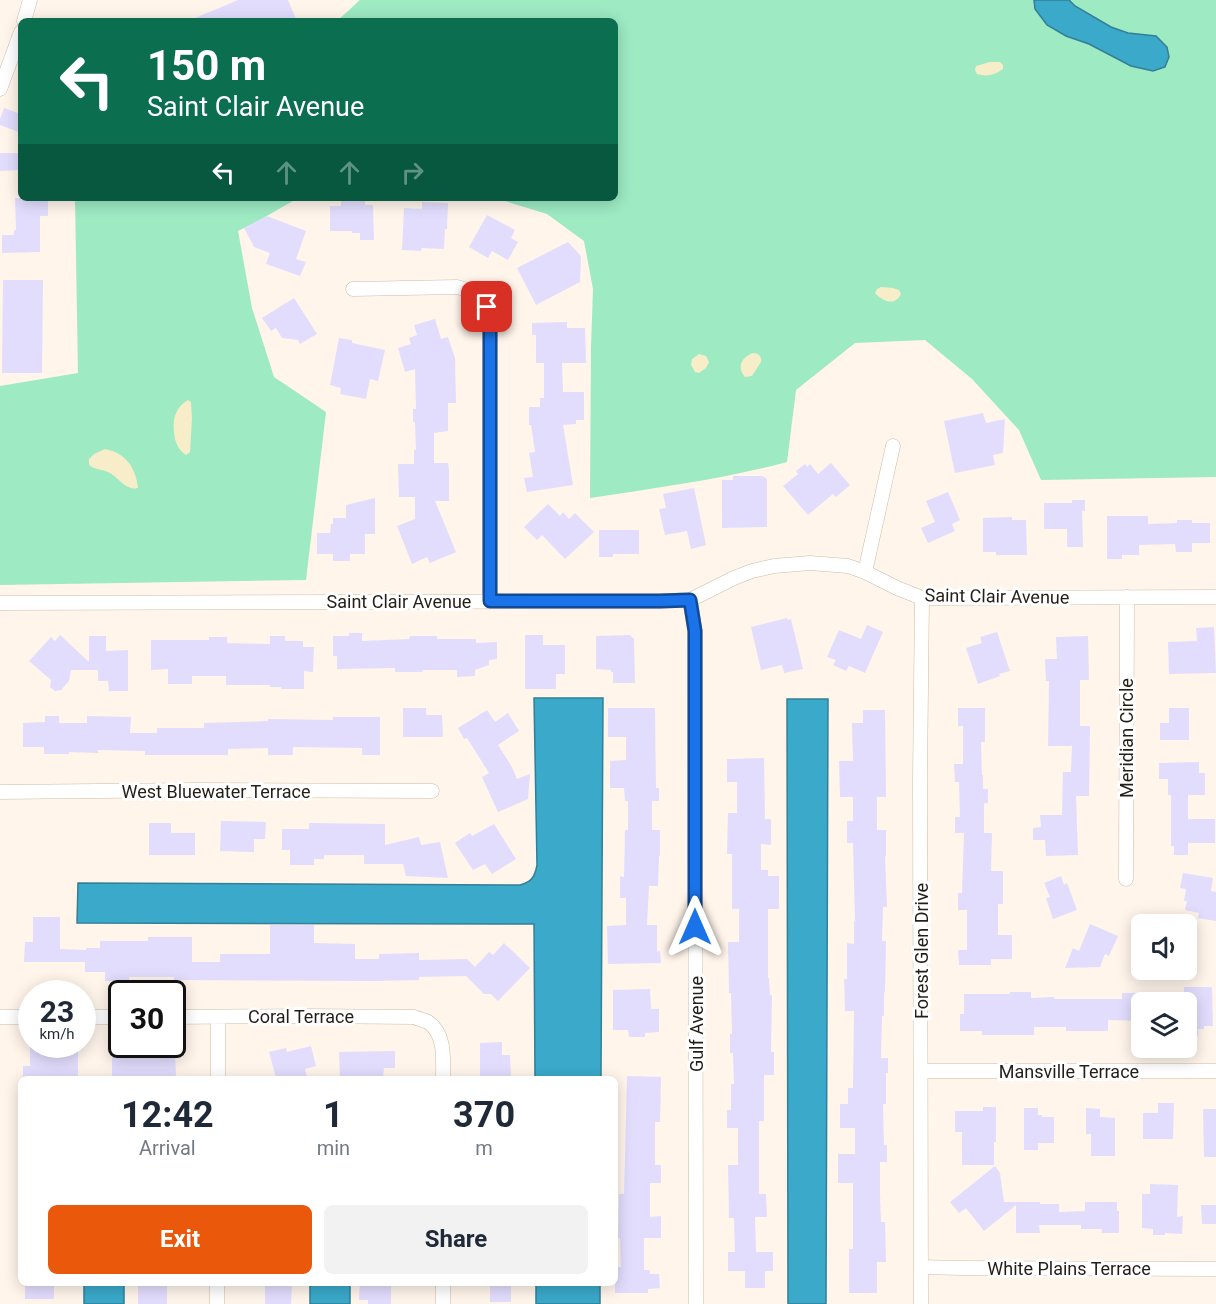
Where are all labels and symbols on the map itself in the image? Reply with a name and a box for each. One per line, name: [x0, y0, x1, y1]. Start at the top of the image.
pin: [461, 281, 512, 332]
street label: Saint Clair Avenue: [924, 584, 1070, 608]
street label: Saint Clair Avenue: [327, 591, 471, 612]
street label: Meridian Circle: [1116, 678, 1137, 798]
street label: West Bluewater Terrace: [122, 781, 310, 802]
street label: Forest Glen Drive: [911, 883, 932, 1019]
position arrow: [663, 895, 727, 959]
street label: Gulf Avenue: [686, 976, 707, 1072]
speed limit sign: 30: [108, 980, 186, 1058]
street label: Coral Terrace: [248, 1006, 354, 1027]
street label: Mansville Terrace: [999, 1061, 1139, 1082]
street label: White Plains Terrace: [987, 1258, 1151, 1279]

